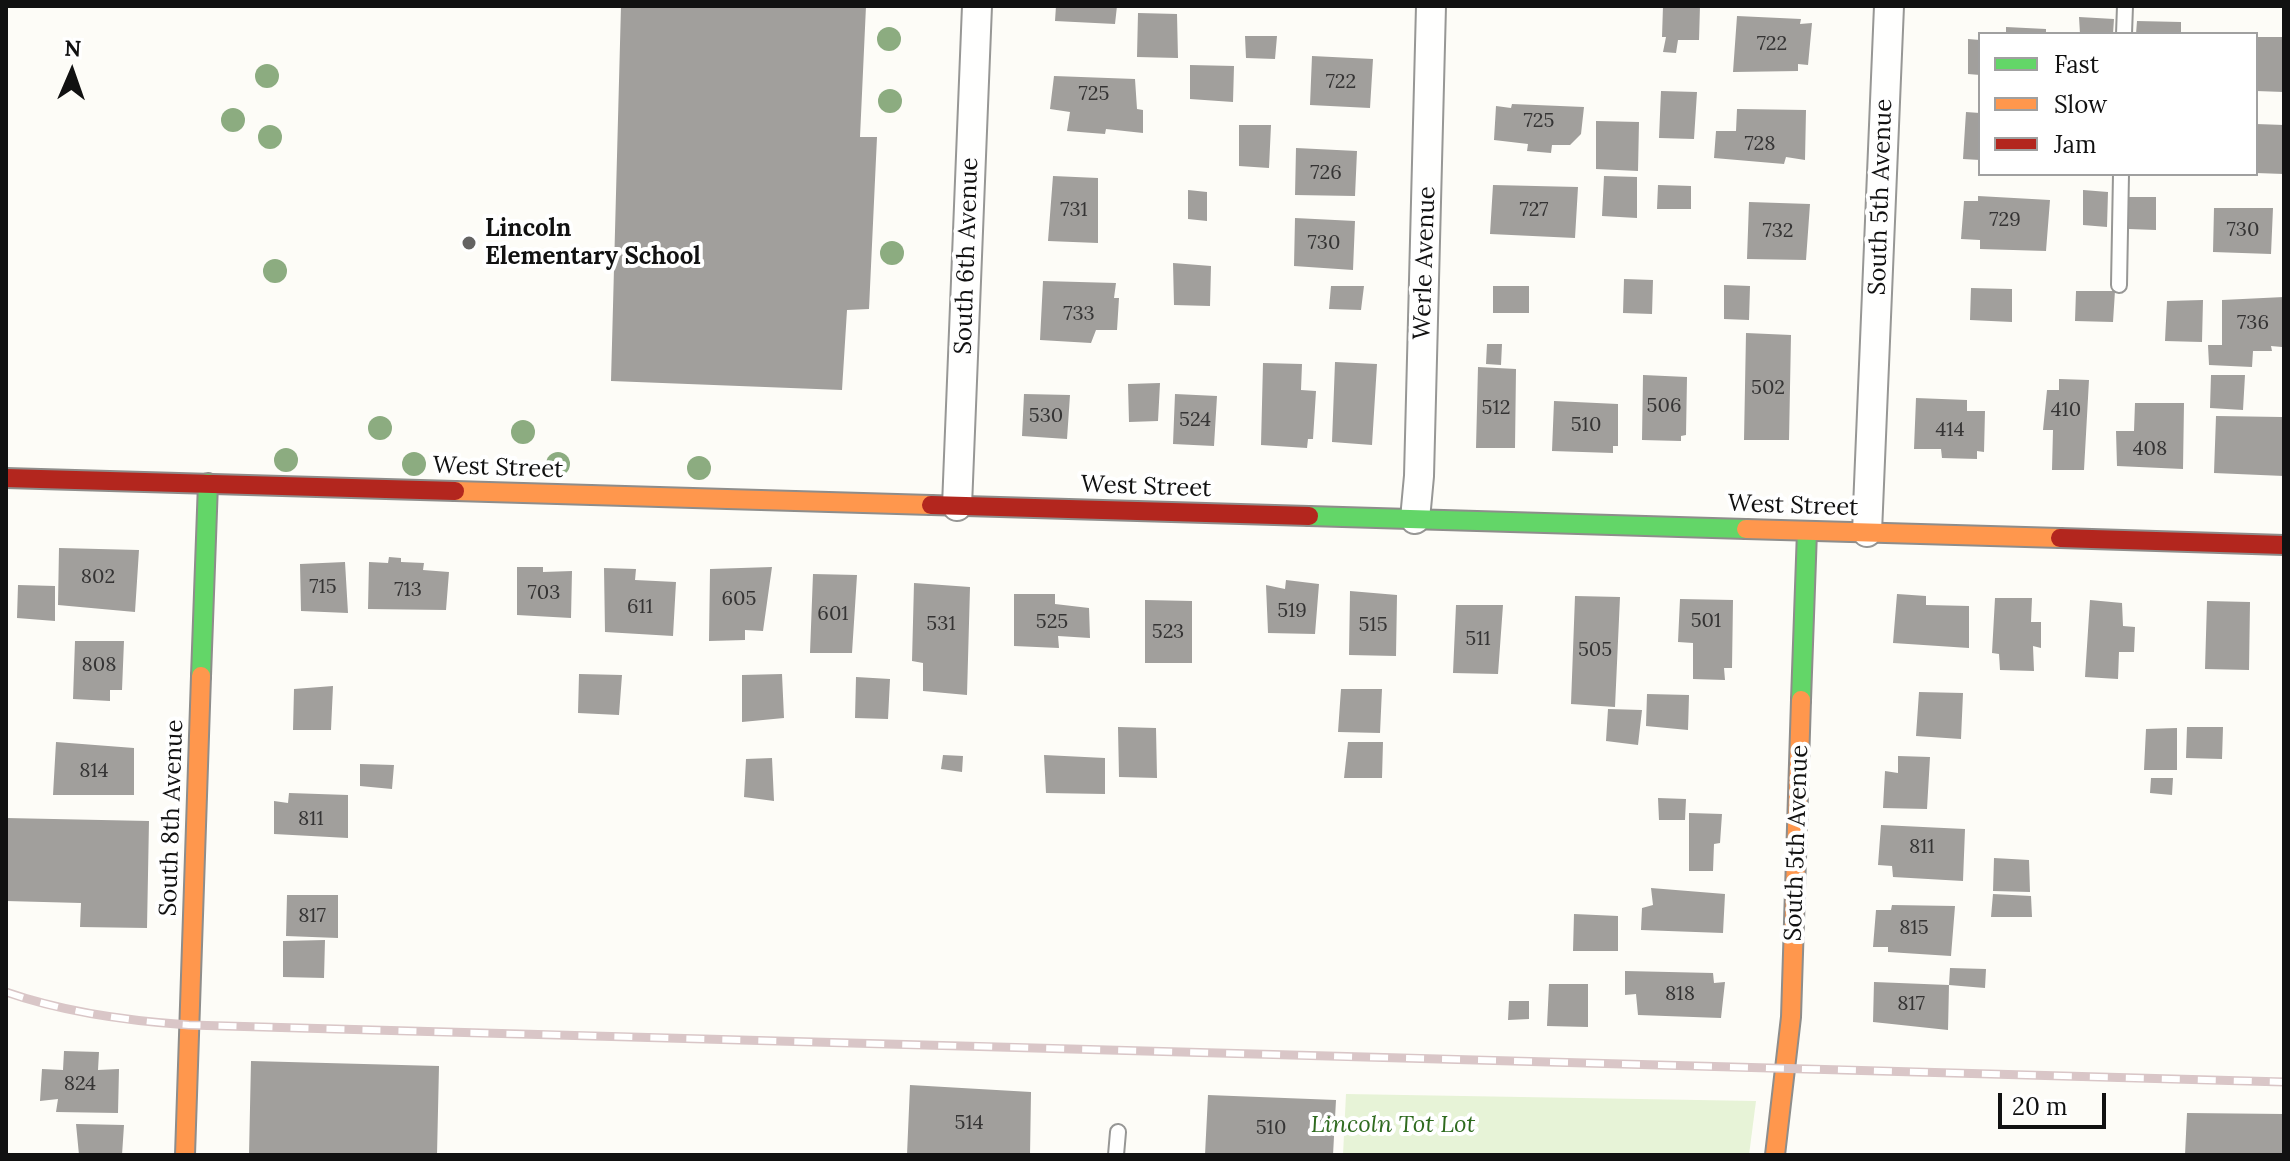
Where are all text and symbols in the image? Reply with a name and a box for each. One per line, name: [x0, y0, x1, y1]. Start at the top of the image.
north arrow: [32, 32, 112, 112]
house number: 722: [1757, 32, 1787, 56]
legend: [1978, 32, 2258, 176]
text: N: [64, 34, 82, 62]
text: Fast: [2054, 49, 2099, 80]
house number: 722: [1326, 70, 1356, 94]
house number: 725: [1079, 82, 1109, 106]
text: Slow: [2054, 89, 2107, 120]
street label: South 5th Avenue: [1863, 98, 1899, 296]
house number: 725: [1524, 109, 1554, 133]
text: Jam: [2054, 129, 2096, 160]
house number: 728: [1744, 132, 1776, 156]
street label: South 6th Avenue: [949, 157, 985, 355]
house number: 726: [1310, 161, 1342, 185]
street label: Werle Avenue: [1408, 186, 1442, 340]
house number: 731: [1060, 198, 1088, 222]
house number: 727: [1519, 198, 1549, 222]
house number: 729: [1989, 208, 2021, 232]
place label: Lincoln Elementary School: [485, 215, 701, 271]
house number: 730: [2227, 218, 2259, 242]
house number: 732: [1762, 219, 1794, 243]
house number: 730: [1308, 231, 1340, 255]
marker: Lincoln Elementary School: [460, 234, 478, 252]
house number: 733: [1063, 302, 1095, 326]
house number: 736: [2237, 311, 2269, 335]
house number: 502: [1751, 376, 1785, 400]
house number: 506: [1647, 394, 1681, 418]
house number: 512: [1482, 396, 1510, 420]
house number: 410: [2051, 398, 2081, 422]
house number: 530: [1029, 404, 1063, 428]
house number: 524: [1179, 408, 1211, 432]
house number: 510: [1571, 413, 1601, 437]
house number: 414: [1936, 418, 1964, 442]
house number: 408: [2133, 437, 2167, 461]
street label: West Street: [432, 451, 564, 485]
street label: West Street: [1080, 470, 1212, 504]
street label: West Street: [1727, 489, 1859, 523]
house number: 802: [81, 565, 115, 589]
house number: 715: [309, 575, 337, 599]
house number: 713: [394, 578, 422, 602]
house number: 703: [528, 581, 560, 605]
house number: 605: [722, 587, 756, 611]
house number: 611: [627, 595, 653, 619]
house number: 519: [1277, 599, 1307, 623]
house number: 601: [817, 602, 849, 626]
house number: 501: [1691, 609, 1721, 633]
house number: 525: [1036, 610, 1068, 634]
house number: 531: [926, 612, 956, 636]
house number: 515: [1358, 613, 1388, 637]
house number: 523: [1152, 620, 1184, 644]
house number: 511: [1465, 627, 1491, 651]
house number: 505: [1578, 638, 1612, 662]
house number: 808: [82, 653, 116, 677]
street label: South 8th Avenue: [154, 719, 190, 917]
street label: South 5th Avenue: [1779, 744, 1815, 942]
house number: 814: [79, 759, 109, 783]
house number: 811: [298, 807, 324, 831]
house number: 811: [1909, 835, 1935, 859]
house number: 817: [298, 904, 326, 928]
house number: 815: [1899, 916, 1929, 940]
house number: 818: [1665, 982, 1695, 1006]
house number: 817: [1897, 992, 1925, 1016]
house number: 824: [64, 1072, 96, 1096]
scale bar: [2002, 1077, 2110, 1127]
text: 20 m: [2012, 1091, 2068, 1122]
house number: 514: [954, 1111, 984, 1135]
park label: Lincoln Tot Lot: [1311, 1111, 1475, 1139]
house number: 510: [1256, 1116, 1286, 1140]

